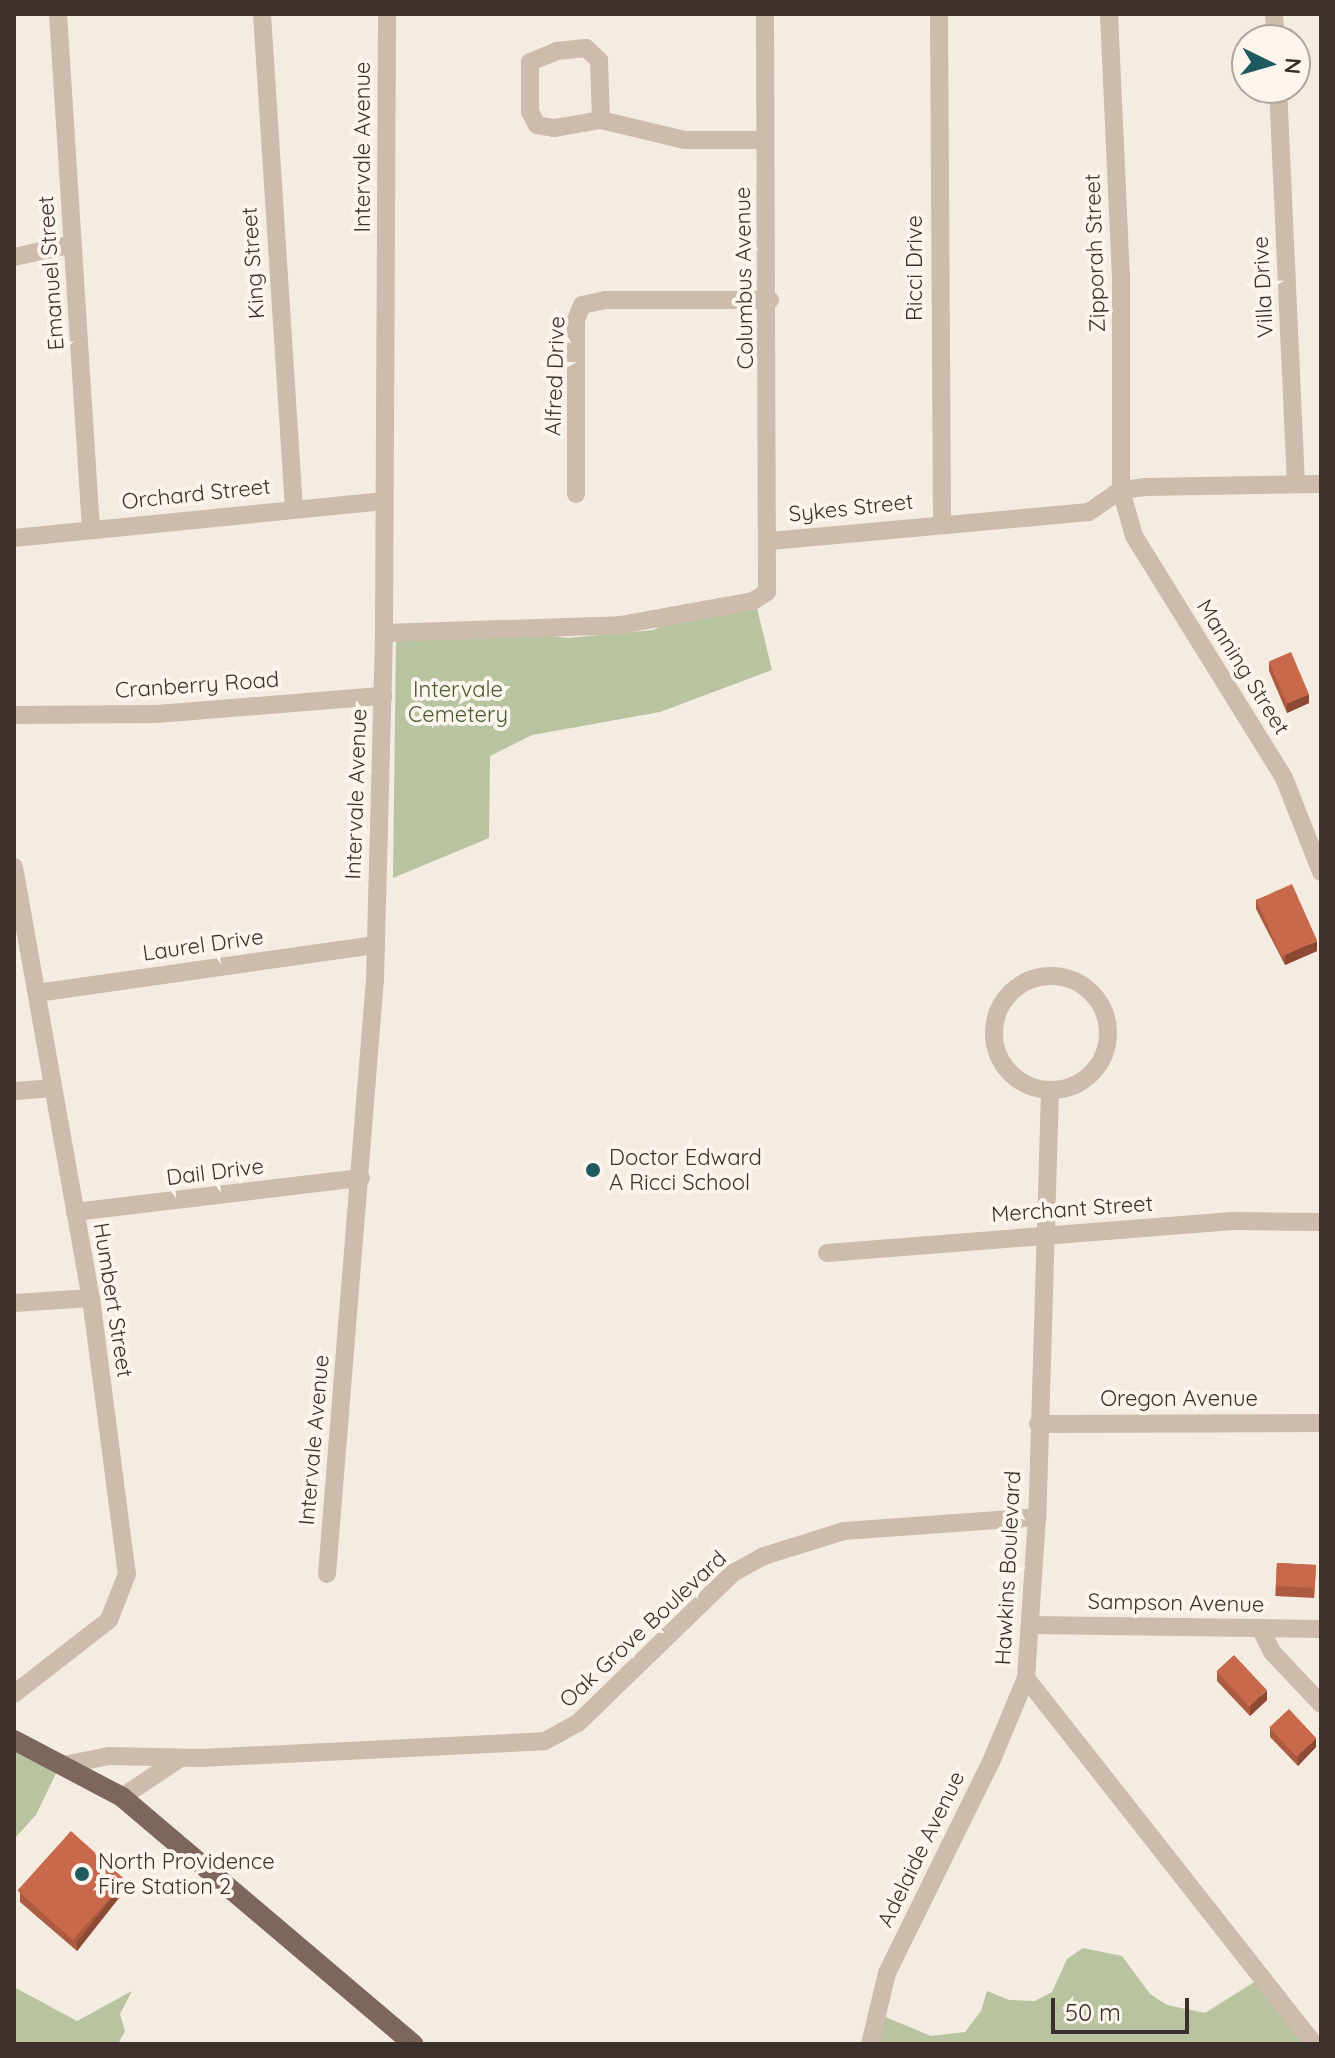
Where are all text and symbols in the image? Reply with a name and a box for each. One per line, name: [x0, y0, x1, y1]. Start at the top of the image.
north arrow: [1231, 24, 1311, 104]
text: N: [1278, 57, 1308, 75]
street label: Intervale Avenue: [350, 61, 376, 233]
street label: Zipporah Street: [1079, 173, 1111, 333]
street label: Columbus Avenue: [729, 186, 759, 370]
street label: Emanuel Street: [32, 195, 70, 351]
street label: King Street: [236, 206, 270, 320]
street label: Ricci Drive: [902, 215, 928, 321]
street label: Villa Drive: [1247, 236, 1279, 338]
street label: Alfred Drive: [540, 316, 570, 436]
street label: Orchard Street: [120, 473, 272, 515]
street label: Sykes Street: [787, 488, 915, 528]
street label: Manning Street: [1191, 595, 1295, 739]
street label: Cranberry Road: [114, 666, 280, 704]
park label: Intervale Cemetery: [408, 676, 508, 728]
street label: Intervale Avenue: [340, 708, 372, 880]
street label: Laurel Drive: [141, 923, 265, 967]
place label: Doctor Edward A Ricci School: [609, 1144, 762, 1196]
street label: Dail Drive: [165, 1153, 265, 1191]
marker: Doctor Edward A Ricci School: [584, 1161, 602, 1179]
street label: Merchant Street: [990, 1190, 1154, 1228]
street label: Humbert Street: [88, 1221, 138, 1379]
street label: Intervale Avenue: [293, 1354, 335, 1526]
street label: Oregon Avenue: [1100, 1386, 1258, 1412]
street label: Hawkins Boulevard: [990, 1470, 1026, 1666]
street label: Oak Grove Boulevard: [554, 1545, 732, 1713]
street label: Sampson Avenue: [1087, 1588, 1265, 1618]
street label: Adelaide Avenue: [872, 1767, 970, 1931]
place label: North Providence Fire Station 2: [98, 1848, 275, 1900]
marker: North Providence Fire Station 2: [73, 1865, 91, 1883]
scale bar: [1055, 1982, 1193, 2032]
text: 50 m: [1065, 1997, 1121, 2027]

